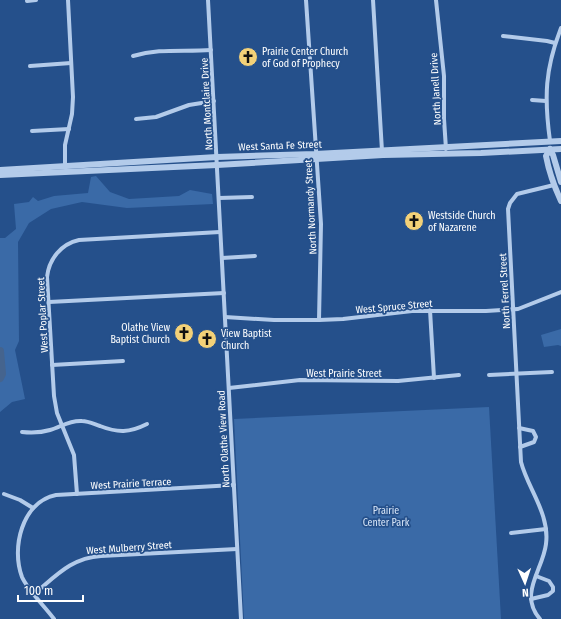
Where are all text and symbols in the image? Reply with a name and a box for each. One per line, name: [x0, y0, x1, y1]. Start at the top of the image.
church icon: Prairie Center Church of God of Prophecy: [237, 46, 259, 68]
place label: Prairie Center Church of God of Prophecy: [262, 46, 348, 70]
street label: North Janell Drive: [428, 52, 444, 125]
street label: North Montclaire Drive: [199, 57, 215, 150]
street label: West Santa Fe Street: [238, 139, 323, 153]
street label: North Normandy Street: [302, 158, 319, 255]
church icon: Westside Church of Nazarene: [403, 210, 425, 232]
place label: Westside Church of Nazarene: [428, 210, 496, 234]
street label: North Ferrel Street: [497, 252, 513, 329]
street label: West Poplar Street: [35, 276, 51, 353]
street label: West Spruce Street: [355, 298, 434, 316]
place label: Olathe View Baptist Church: [110, 322, 170, 346]
church icon: Olathe View Baptist Church: [173, 322, 195, 344]
church icon: View Baptist Church: [196, 328, 218, 350]
place label: View Baptist Church: [221, 328, 272, 352]
street label: West Prairie Street: [306, 368, 383, 380]
street label: North Olathe View Road: [215, 390, 233, 488]
street label: West Prairie Terrace: [90, 476, 172, 492]
park label: Prairie Center Park: [363, 505, 410, 529]
street label: West Mulberry Street: [86, 539, 173, 557]
north arrow: [505, 563, 545, 603]
scale bar: [18, 577, 83, 603]
text: 100 m: [24, 584, 53, 598]
text: N: [522, 586, 529, 599]

